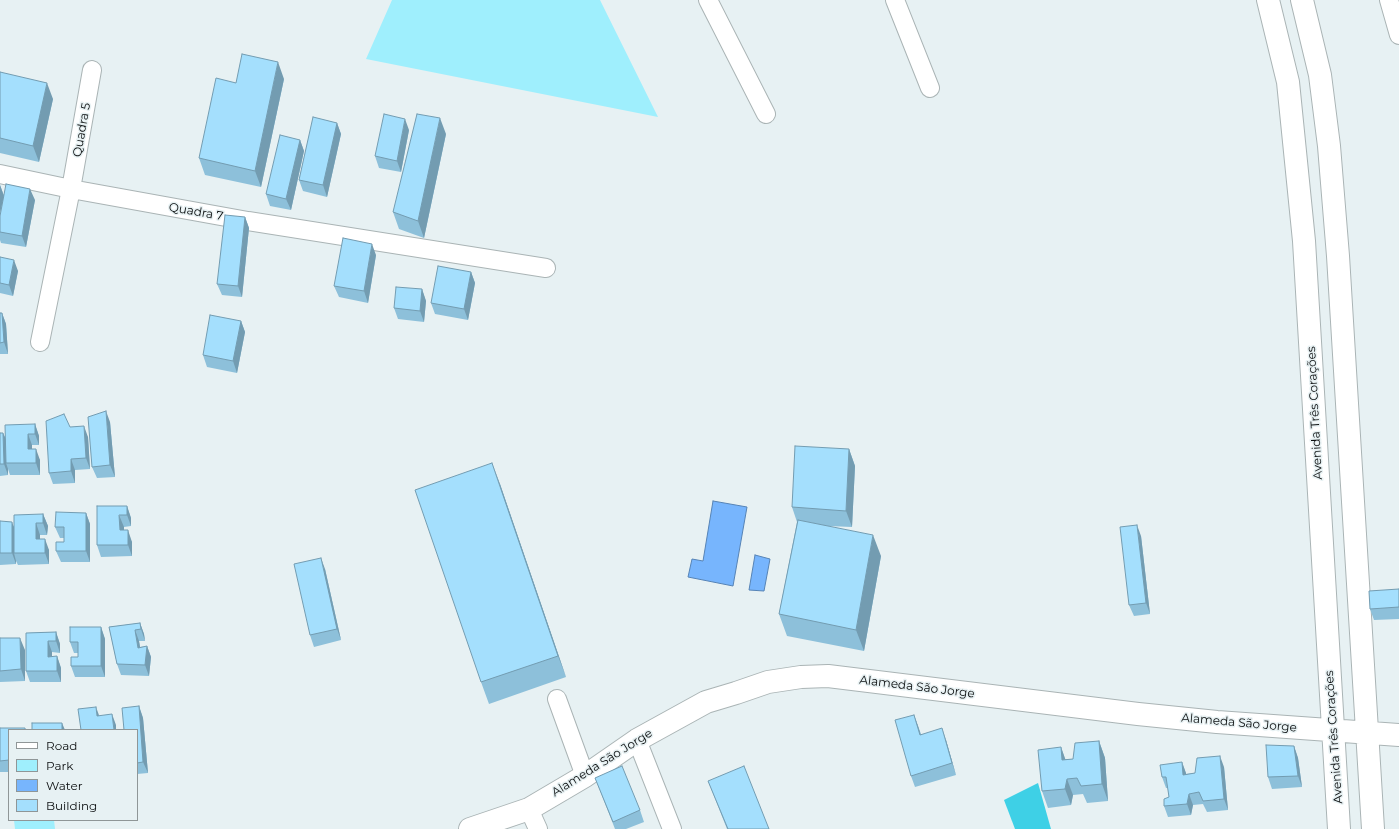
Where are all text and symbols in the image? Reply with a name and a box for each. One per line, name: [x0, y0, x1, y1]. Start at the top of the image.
street label: Quadra 5: [70, 102, 94, 158]
street label: Quadra 7: [168, 200, 224, 224]
street label: Avenida Três Corações: [1304, 346, 1326, 480]
street label: Avenida Três Corações: [1322, 670, 1346, 804]
street label: Alameda São Jorge: [859, 673, 975, 701]
street label: Alameda São Jorge: [1181, 711, 1297, 735]
street label: Alameda São Jorge: [549, 726, 655, 800]
legend: [8, 729, 138, 821]
text: Road: [46, 738, 77, 753]
text: Park: [46, 758, 73, 773]
text: Water: [46, 778, 82, 793]
text: Building: [46, 798, 97, 813]

